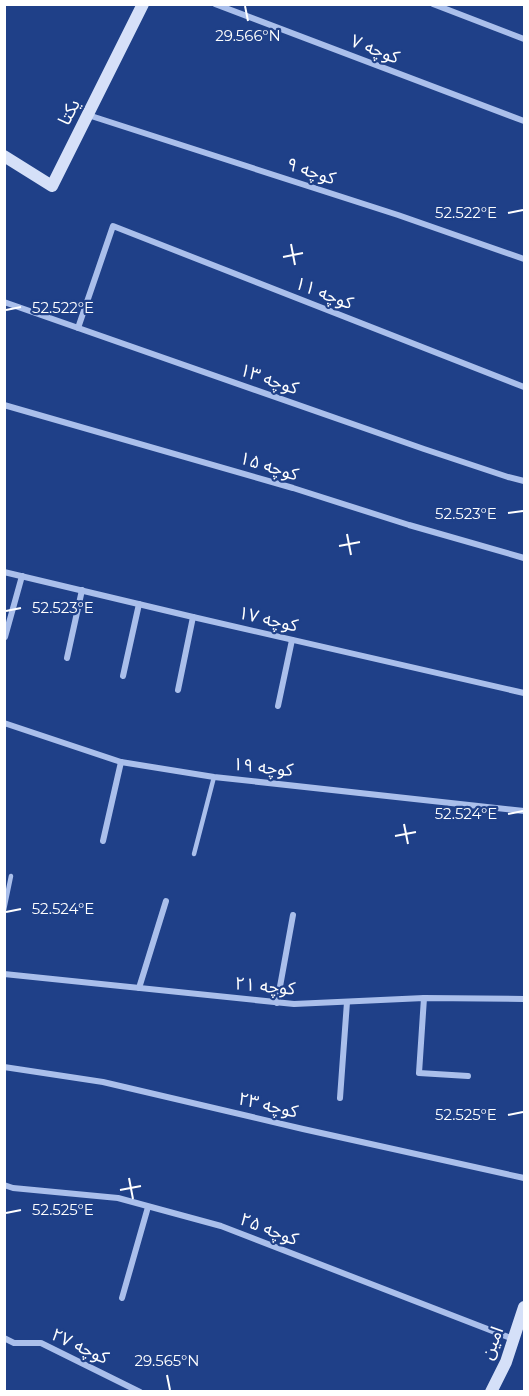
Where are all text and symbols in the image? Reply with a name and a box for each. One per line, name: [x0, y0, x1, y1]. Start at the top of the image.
text: 29.566°N: [215, 26, 281, 45]
street label: کوچه ۷: [348, 30, 403, 69]
street label: یکتا: [53, 95, 85, 129]
street label: کوچه ۹: [284, 153, 339, 189]
text: 52.522°E: [435, 203, 497, 222]
street label: کوچه ۱۱: [292, 272, 357, 314]
text: 52.522°E: [32, 298, 94, 317]
street label: کوچه ۱۳: [237, 359, 302, 400]
street label: کوچه ۱۵: [237, 447, 302, 486]
text: 52.523°E: [435, 504, 497, 523]
text: 52.523°E: [32, 598, 94, 617]
street label: کوچه ۱۷: [236, 601, 301, 637]
street label: کوچه ۱۹: [232, 753, 295, 781]
text: 52.524°E: [435, 804, 497, 823]
text: 52.524°E: [32, 899, 94, 918]
street label: کوچه ۲۱: [234, 972, 297, 1000]
street label: کوچه ۲۳: [236, 1087, 301, 1123]
text: 52.525°E: [435, 1105, 497, 1124]
text: 52.525°E: [32, 1200, 94, 1219]
street label: کوچه ۲۵: [237, 1208, 302, 1250]
street label: کوچه ۲۷: [48, 1323, 113, 1369]
street label: امین: [476, 1323, 508, 1363]
text: 29.565°N: [134, 1351, 200, 1370]

